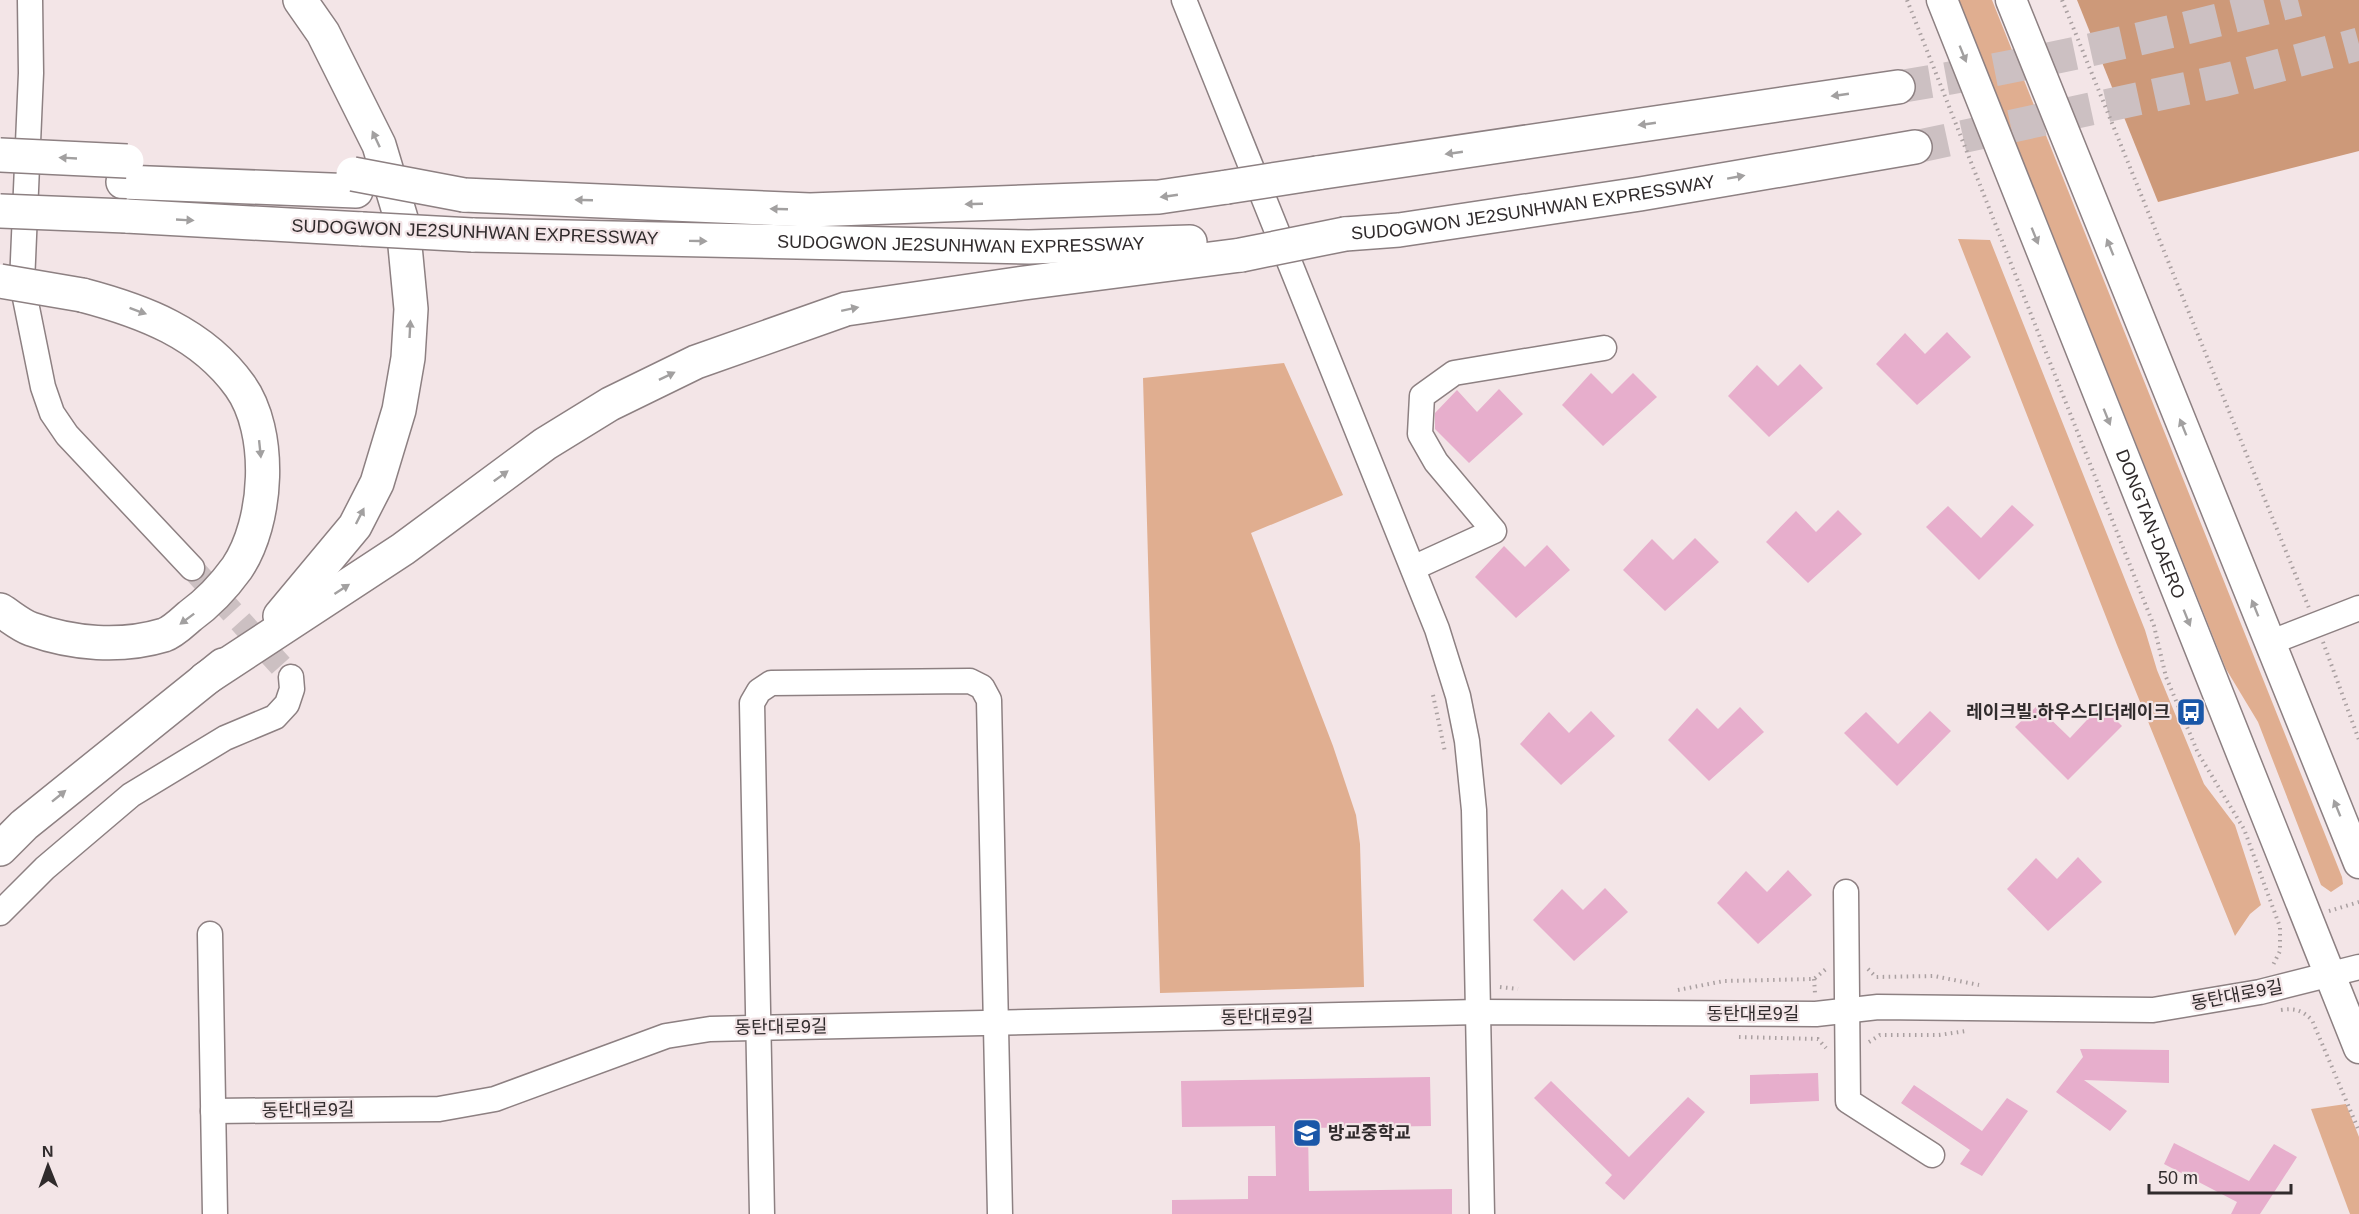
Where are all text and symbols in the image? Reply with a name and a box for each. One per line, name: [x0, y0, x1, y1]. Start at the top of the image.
one-way arrow: [1959, 46, 1969, 64]
one-way arrow: [1830, 91, 1849, 100]
one-way arrow: [1637, 120, 1656, 129]
one-way arrow: [371, 131, 380, 148]
one-way arrow: [1444, 148, 1463, 157]
one-way arrow: [59, 154, 78, 163]
street label: SUDOGWON JE2SUNHWAN EXPRESSWAY: [1350, 171, 1717, 244]
one-way arrow: [1726, 173, 1745, 182]
one-way arrow: [1159, 191, 1178, 200]
one-way arrow: [575, 196, 594, 205]
one-way arrow: [965, 199, 984, 208]
one-way arrow: [770, 204, 789, 213]
one-way arrow: [175, 215, 194, 224]
street label: SUDOGWON JE2SUNHWAN EXPRESSWAY: [291, 216, 659, 248]
one-way arrow: [2031, 227, 2041, 245]
street label: SUDOGWON JE2SUNHWAN EXPRESSWAY: [777, 232, 1145, 257]
one-way arrow: [689, 236, 708, 245]
one-way arrow: [2105, 237, 2115, 255]
one-way arrow: [841, 304, 860, 313]
one-way arrow: [130, 307, 148, 317]
one-way arrow: [406, 320, 415, 339]
one-way arrow: [659, 371, 676, 380]
one-way arrow: [2103, 408, 2113, 426]
one-way arrow: [2178, 418, 2188, 436]
one-way arrow: [256, 440, 265, 459]
street label: DONGTAN-DAERO: [2112, 447, 2189, 601]
one-way arrow: [493, 471, 508, 483]
one-way arrow: [355, 507, 365, 525]
one-way arrow: [333, 583, 349, 595]
one-way arrow: [2250, 599, 2260, 617]
one-way arrow: [2182, 609, 2192, 627]
one-way arrow: [179, 613, 195, 625]
bus stop icon: 레이크빌.하우스디더레이크: [2175, 696, 2207, 728]
place label: 레이크빌.하우스디더레이크: [1966, 702, 2170, 722]
one-way arrow: [52, 791, 67, 803]
one-way arrow: [2332, 799, 2342, 817]
street label: 동탄대로9길: [2190, 976, 2284, 1014]
street label: 동탄대로9길: [1707, 1004, 1799, 1024]
street label: 동탄대로9길: [1220, 1006, 1314, 1028]
street label: 동탄대로9길: [734, 1016, 828, 1038]
street label: 동탄대로9길: [261, 1099, 355, 1121]
school or university icon: 방교중학교: [1291, 1117, 1323, 1149]
place label: 방교중학교: [1328, 1123, 1411, 1143]
north arrow: [18, 1136, 78, 1196]
text: N: [42, 1143, 54, 1160]
scale bar: [2149, 1157, 2292, 1195]
text: 50 m: [2158, 1168, 2198, 1188]

